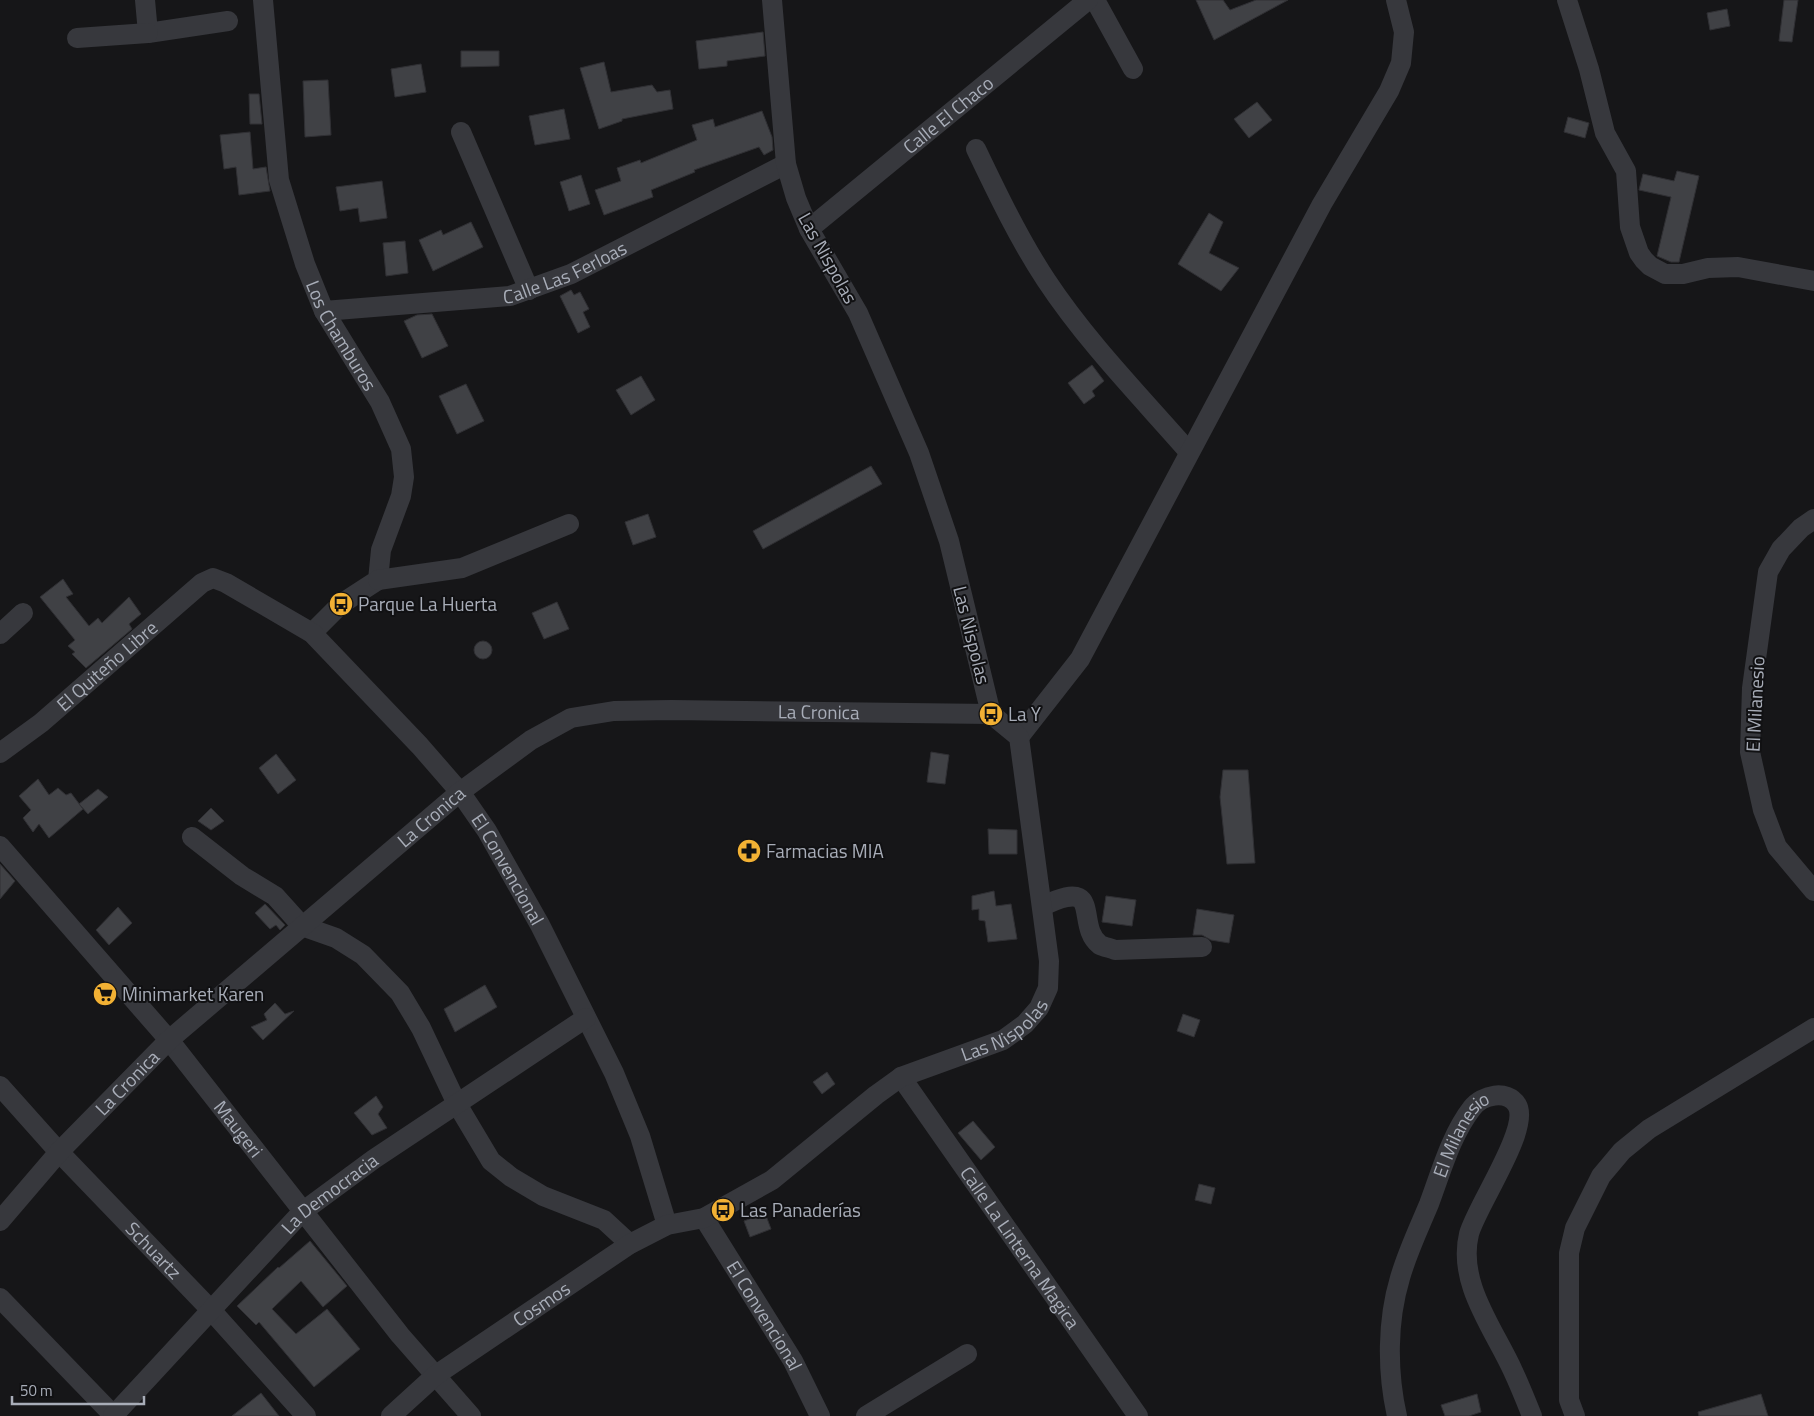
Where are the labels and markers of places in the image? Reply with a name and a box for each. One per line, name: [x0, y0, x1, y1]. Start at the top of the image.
place label: Parque La Huerta: [358, 589, 497, 618]
bus stop icon: Parque La Huerta: [328, 591, 354, 617]
place label: La Y: [1008, 699, 1042, 728]
bus stop icon: La Y: [978, 701, 1004, 727]
place label: Farmacias MIA: [766, 836, 884, 865]
pharmacy icon: Farmacias MIA: [736, 838, 762, 864]
place label: Minimarket Karen: [122, 979, 264, 1008]
supermarket icon: Minimarket Karen: [92, 981, 118, 1007]
place label: Las Panaderías: [740, 1195, 861, 1224]
bus stop icon: Las Panaderías: [710, 1197, 736, 1223]

